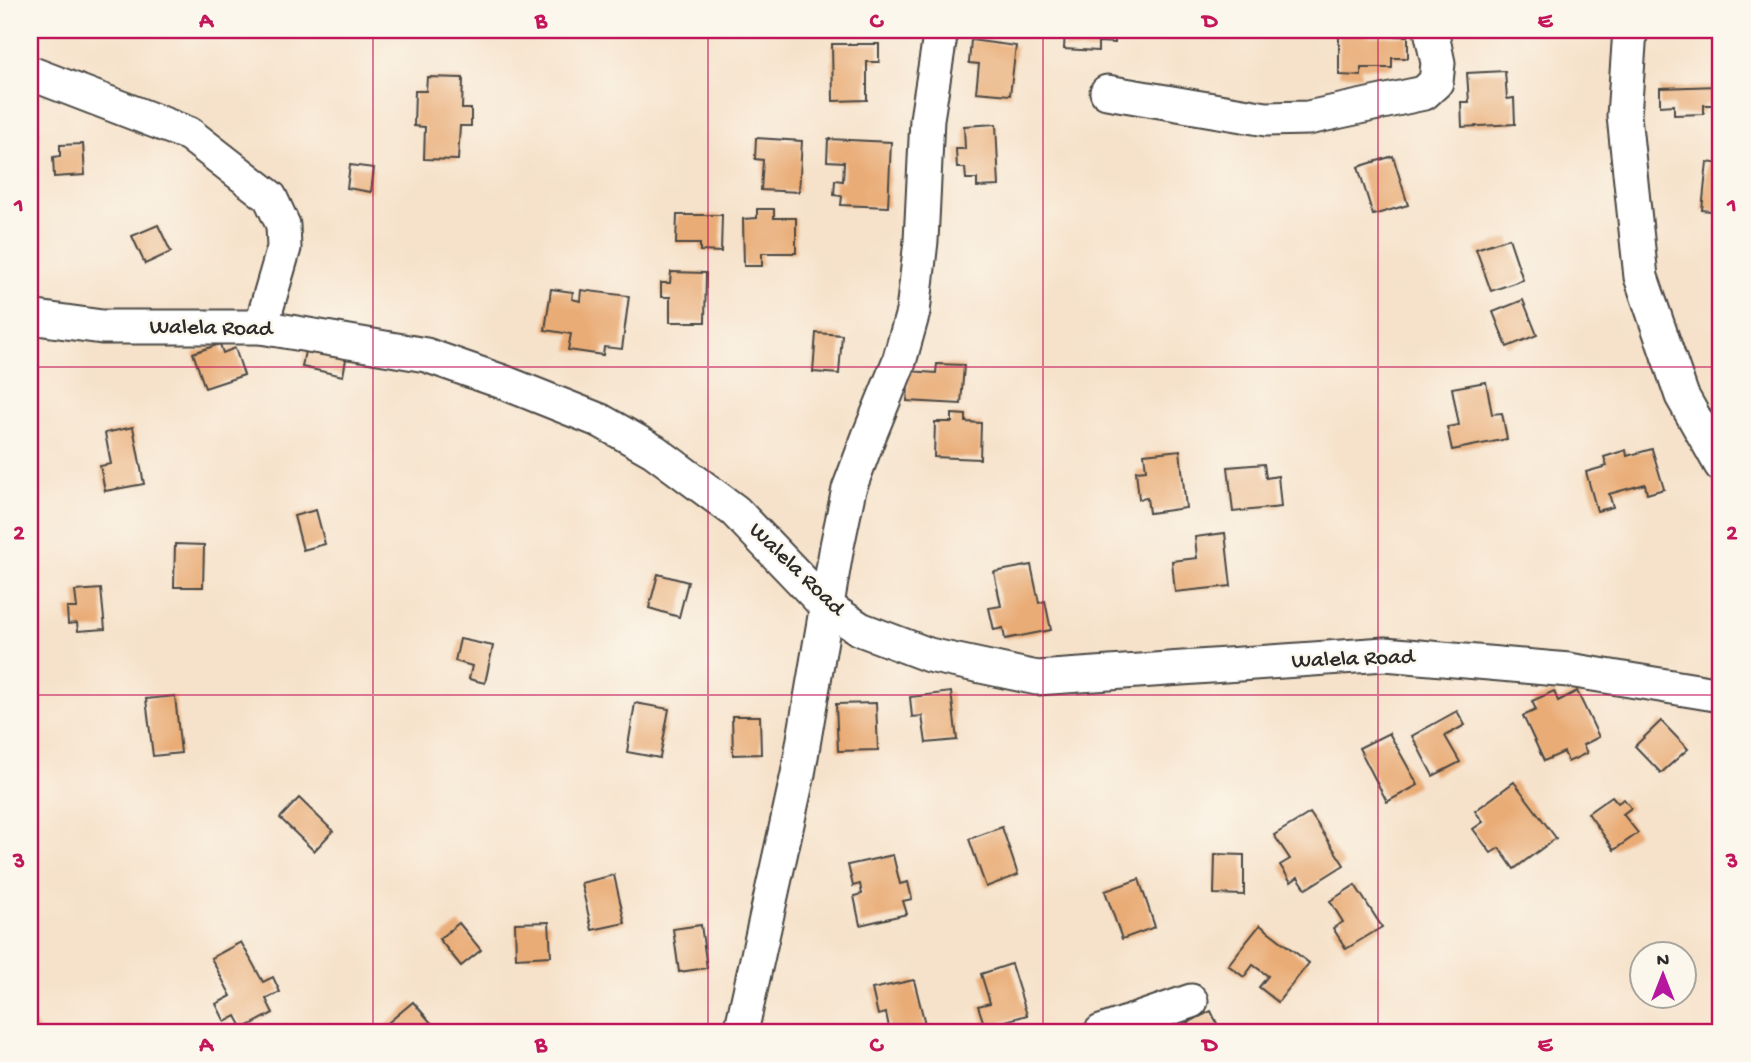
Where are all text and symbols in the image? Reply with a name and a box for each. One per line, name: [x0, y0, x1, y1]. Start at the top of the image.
text: A: [198, 9, 214, 36]
text: B: [534, 9, 548, 36]
text: C: [870, 9, 885, 36]
text: D: [1201, 9, 1219, 36]
text: E: [1538, 9, 1554, 36]
text: 1: [13, 193, 24, 220]
text: 1: [1726, 193, 1737, 220]
street label: Walela Road: [149, 314, 274, 344]
street label: Walela Road: [742, 518, 851, 623]
text: 2: [13, 521, 25, 548]
text: 2: [1726, 521, 1738, 548]
street label: Walela Road: [1291, 644, 1416, 676]
text: 3: [12, 849, 25, 876]
text: 3: [1725, 849, 1738, 876]
north arrow: [1628, 940, 1698, 1010]
text: N: [1657, 950, 1669, 973]
text: A: [198, 1033, 214, 1060]
text: B: [534, 1033, 548, 1060]
text: C: [870, 1033, 885, 1060]
text: D: [1201, 1033, 1219, 1060]
text: E: [1538, 1033, 1554, 1060]

